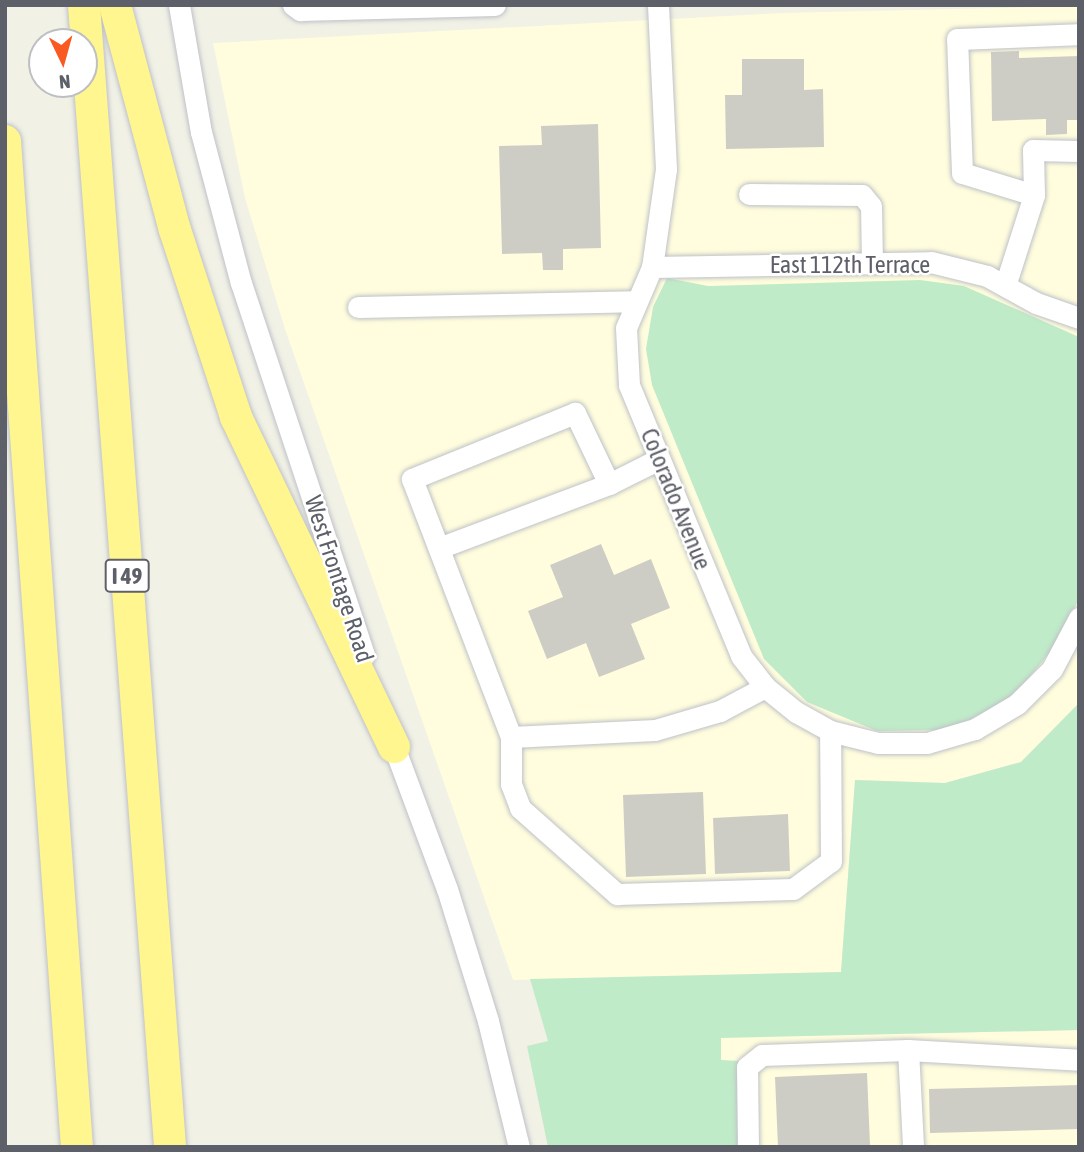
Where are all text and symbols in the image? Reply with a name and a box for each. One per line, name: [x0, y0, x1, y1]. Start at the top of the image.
north arrow: [28, 28, 98, 98]
text: N: [58, 70, 71, 93]
street label: East 112th Terrace: [770, 251, 930, 279]
street label: Colorado Avenue: [635, 424, 717, 574]
street label: West Frontage Road: [299, 492, 379, 666]
road number: I 49: [104, 556, 150, 596]

